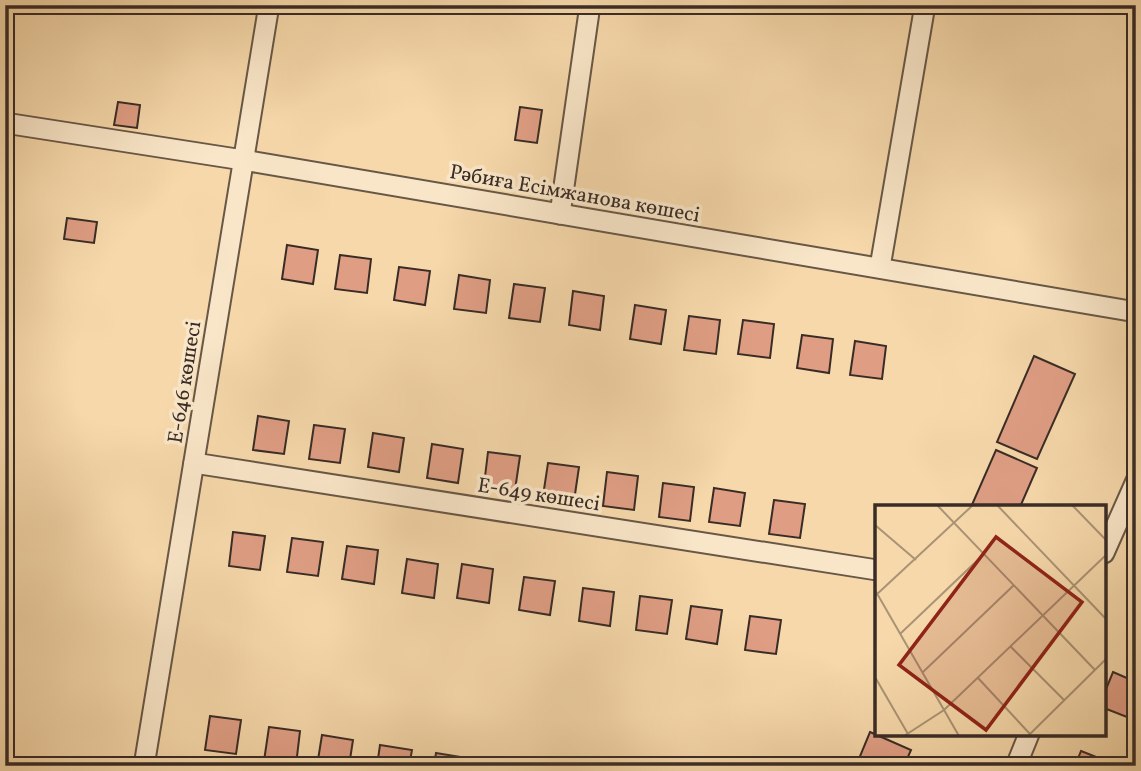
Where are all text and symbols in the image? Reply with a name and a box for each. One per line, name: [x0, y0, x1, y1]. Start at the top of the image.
street label: Рәбиға Есімжанова көшесі: [447, 158, 702, 231]
street label: Е-646 көшесі: [161, 319, 209, 446]
street label: Е-649 көшесі: [475, 471, 602, 519]
inset map: [875, 505, 1106, 736]

